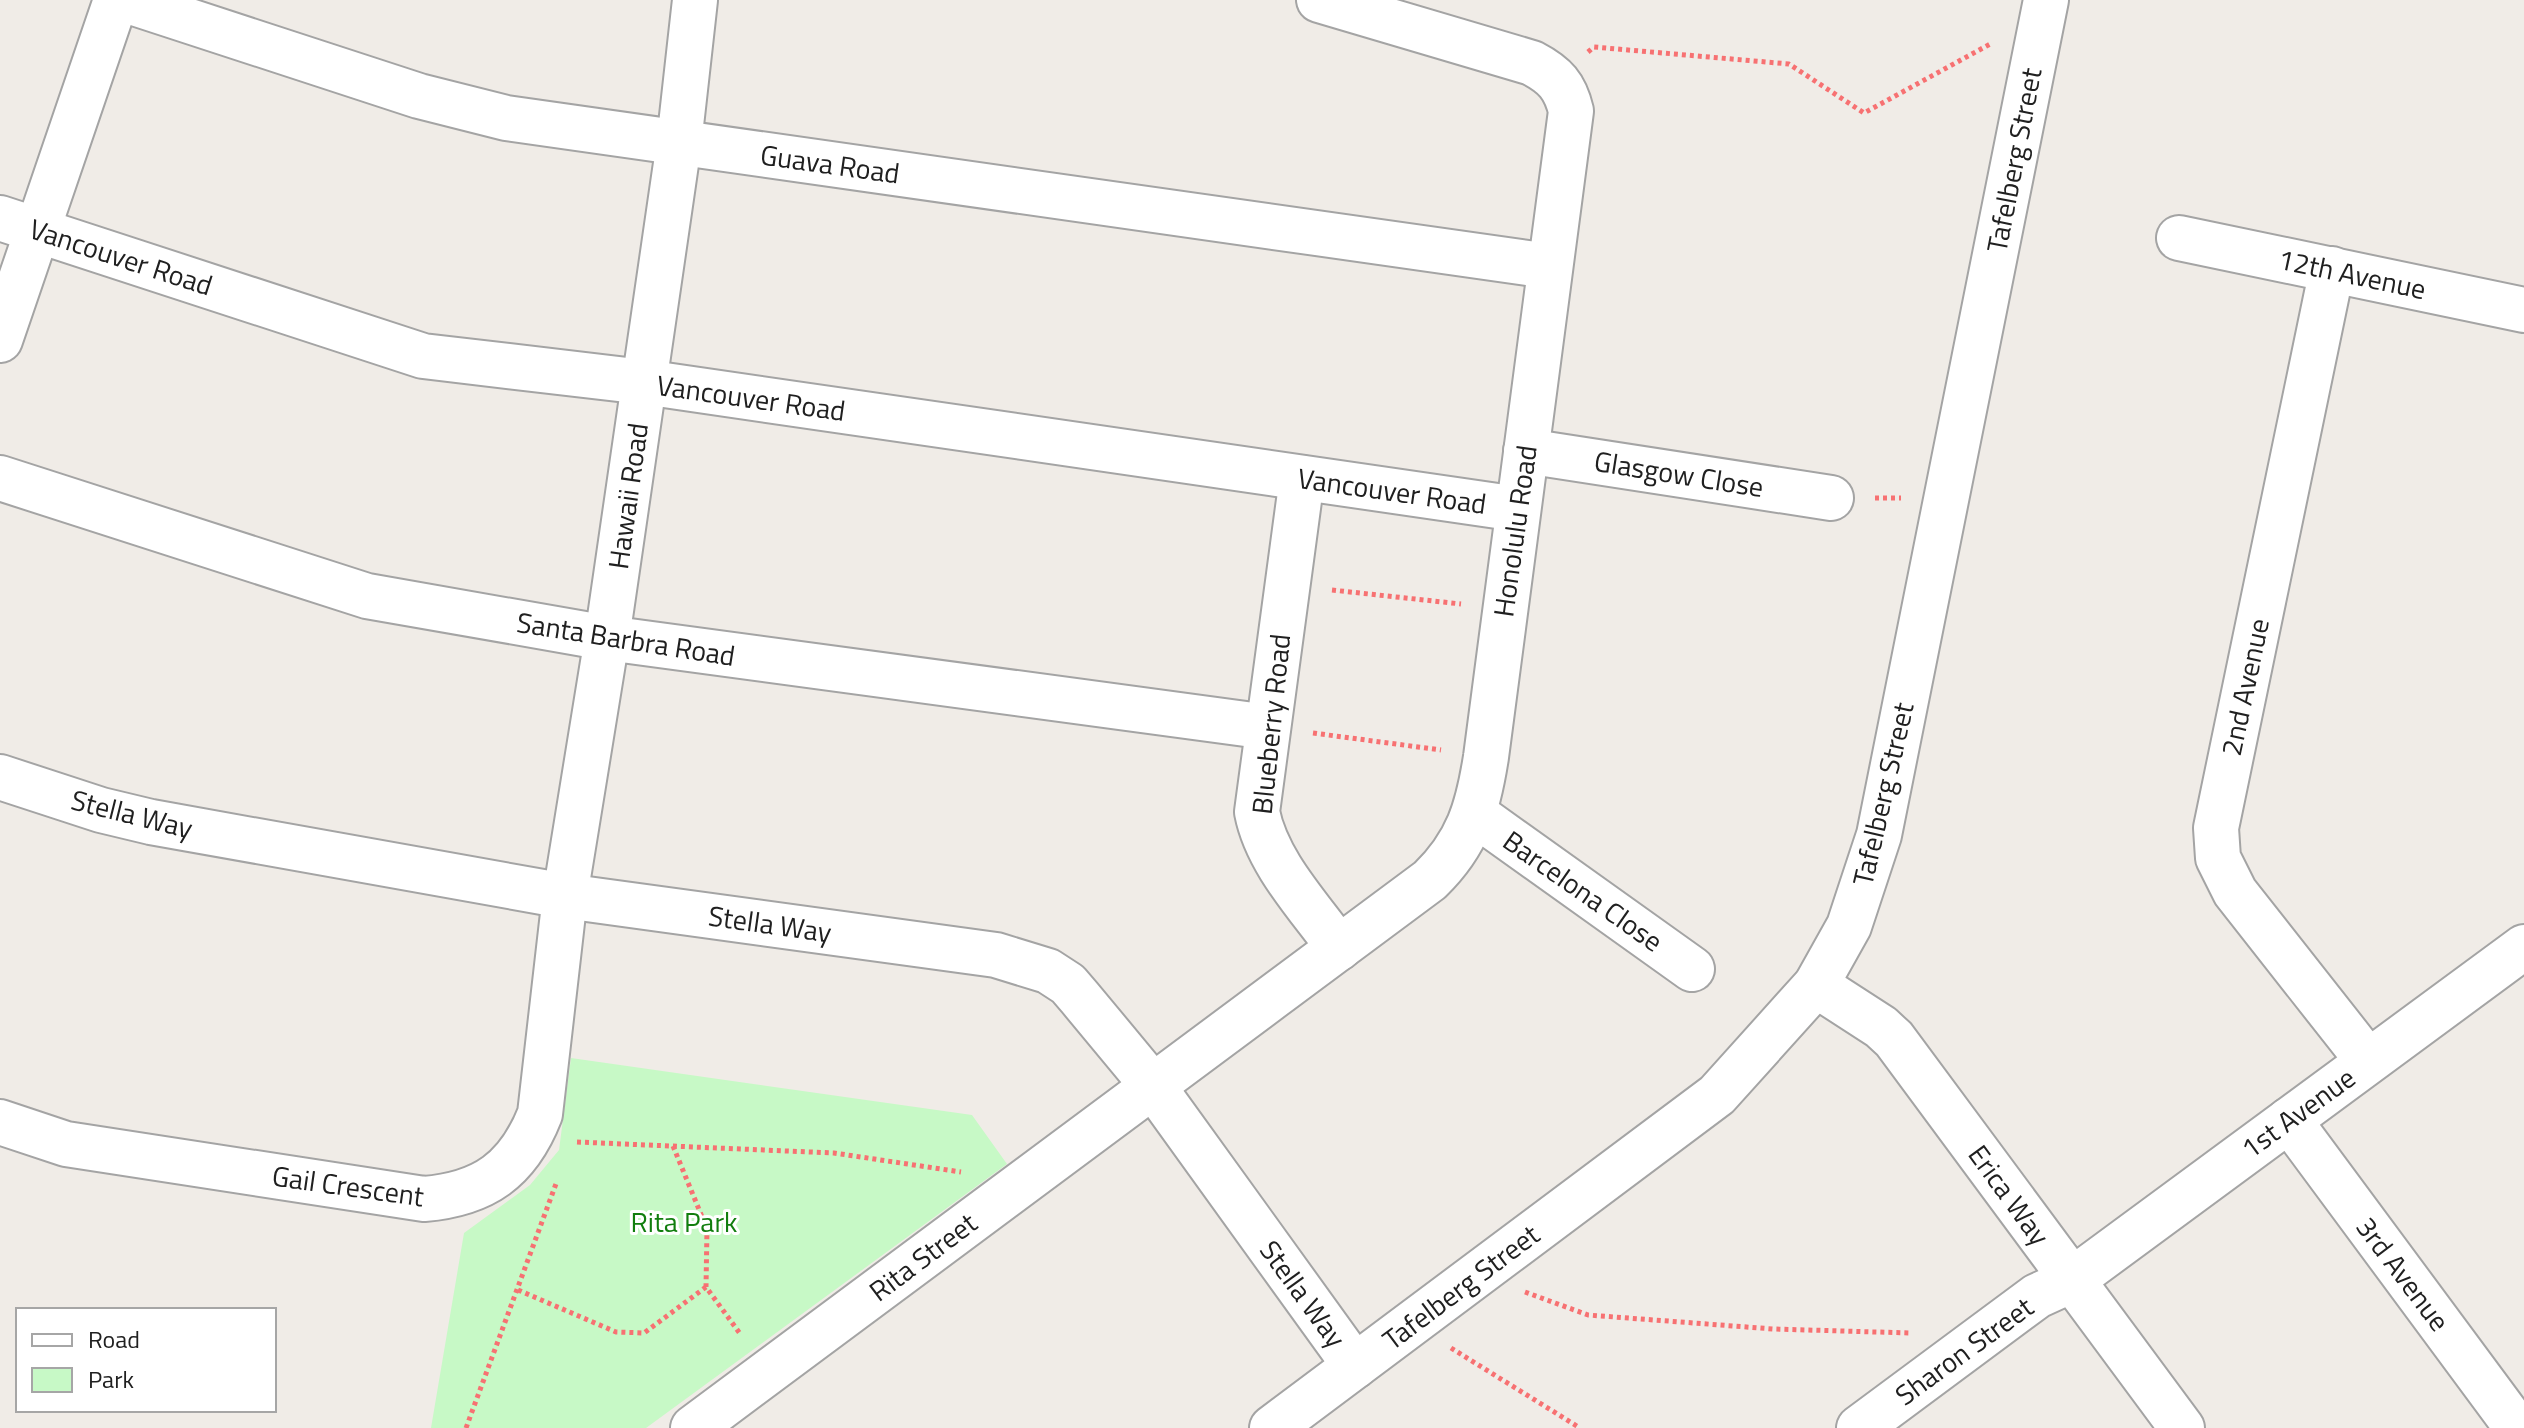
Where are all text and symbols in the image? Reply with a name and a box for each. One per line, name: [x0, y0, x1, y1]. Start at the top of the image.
street label: Tafelberg Street: [1975, 64, 2052, 256]
street label: Guava Road: [758, 132, 902, 195]
street label: Vancouver Road: [24, 207, 218, 306]
street label: 12th Avenue: [2274, 237, 2430, 310]
street label: Vancouver Road: [654, 363, 848, 432]
street label: Hawaii Road: [596, 420, 659, 572]
street label: Glasgow Close: [1591, 439, 1767, 508]
street label: Honolulu Road: [1481, 442, 1548, 619]
street label: Vancouver Road: [1295, 456, 1489, 525]
street label: Santa Barbra Road: [514, 600, 738, 677]
street label: 2nd Avenue: [2209, 614, 2280, 759]
street label: Blueberry Road: [1240, 632, 1301, 816]
street label: Tafelberg Street: [1841, 698, 1925, 890]
street label: Stella Way: [67, 778, 197, 849]
street label: Barcelona Close: [1494, 819, 1672, 962]
street label: Stella Way: [706, 894, 834, 953]
street label: 1st Avenue: [2232, 1056, 2364, 1169]
street label: Erica Way: [1958, 1135, 2061, 1254]
street label: Gail Crescent: [269, 1154, 427, 1217]
park label: Rita Park: [631, 1200, 738, 1243]
street label: Rita Street: [860, 1202, 986, 1312]
street label: 3rd Avenue: [2346, 1207, 2461, 1340]
street label: Tafelberg Street: [1373, 1213, 1548, 1360]
street label: Stella Way: [1250, 1231, 1357, 1356]
street label: Sharon Street: [1886, 1286, 2042, 1416]
legend: [16, 1308, 276, 1412]
text: Road: [88, 1321, 140, 1357]
text: Park: [88, 1361, 134, 1397]

